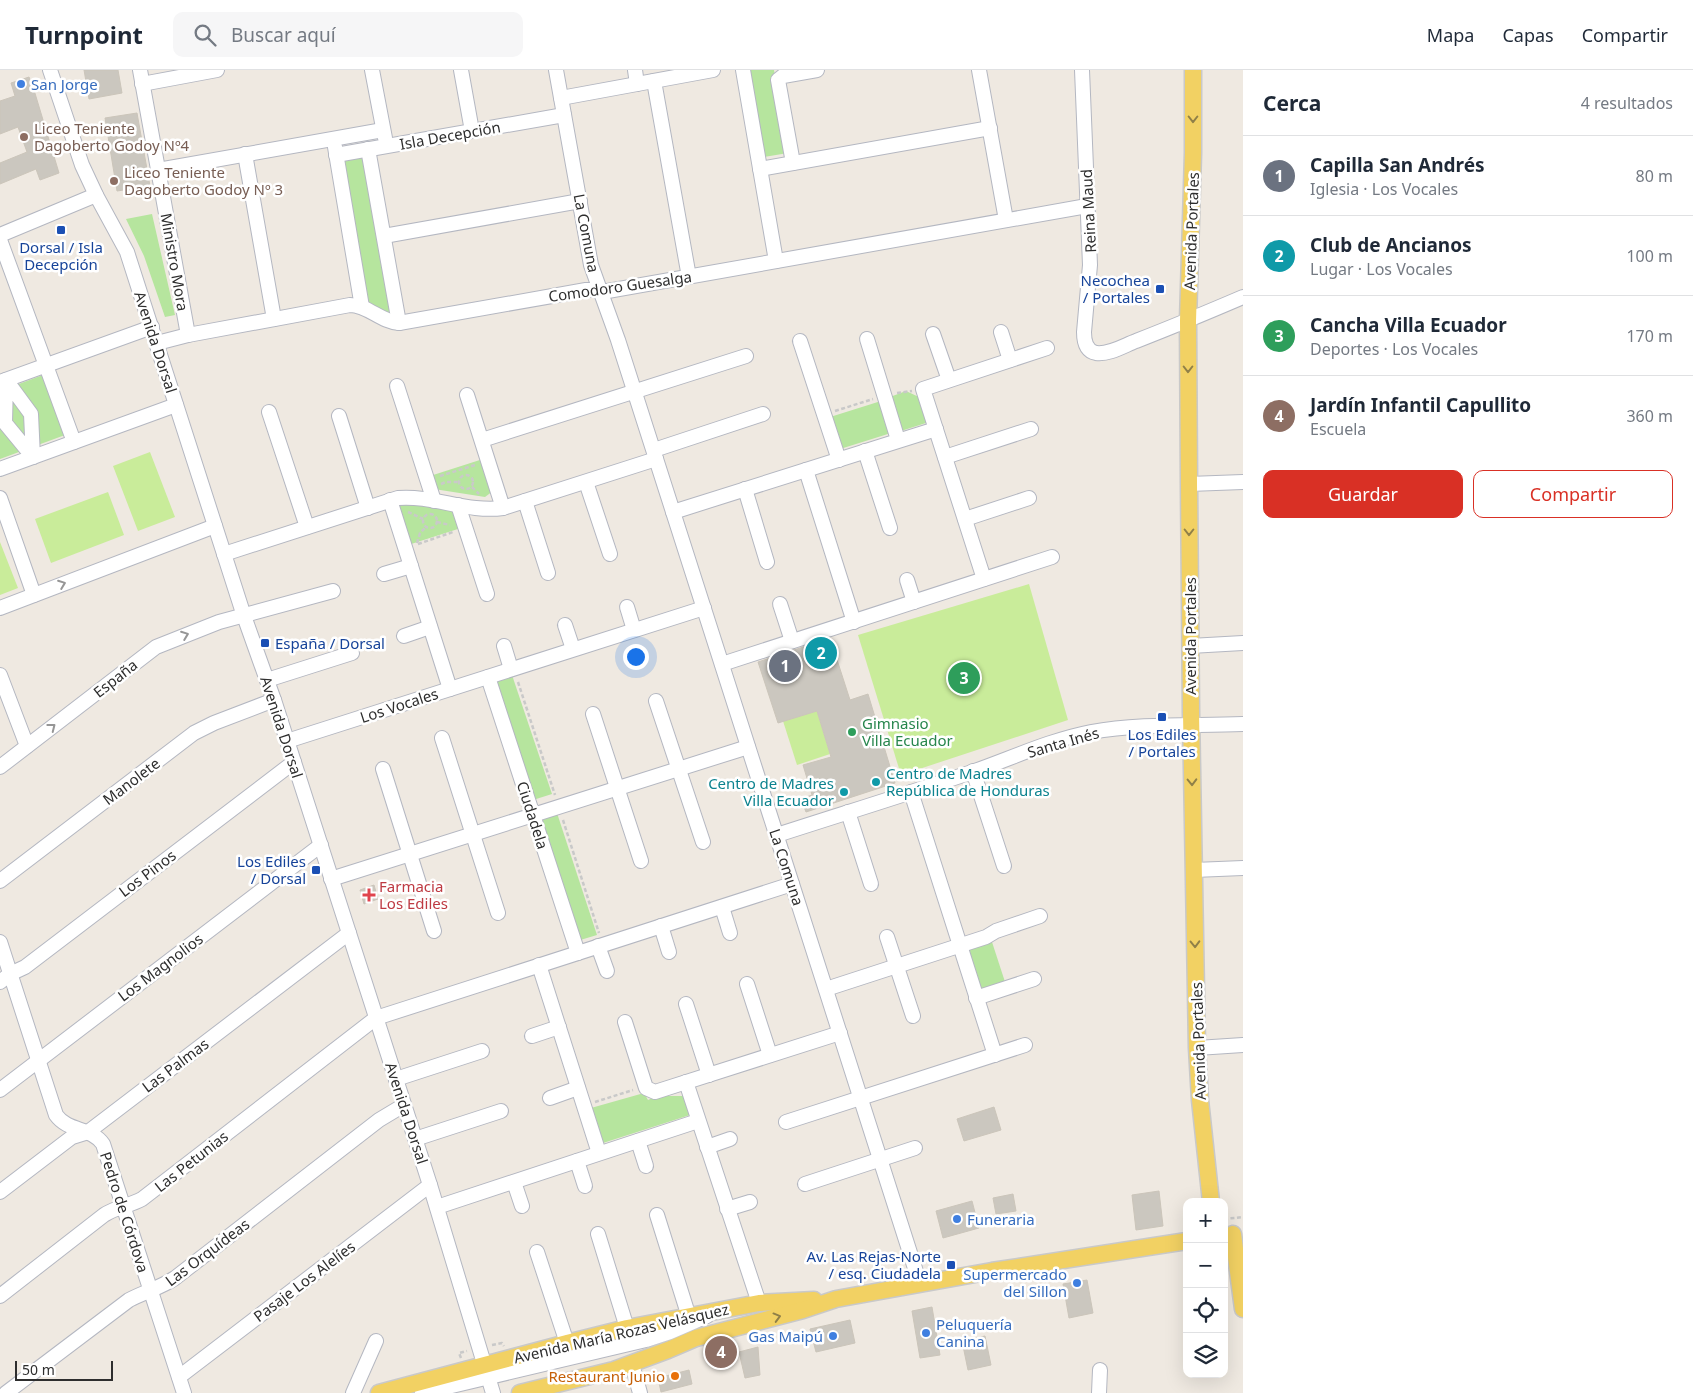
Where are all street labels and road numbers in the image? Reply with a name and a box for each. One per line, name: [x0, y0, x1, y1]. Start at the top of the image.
street label: Isla Decepción: [398, 116, 502, 154]
street label: Reina Maud: [1076, 169, 1100, 253]
street label: Avenida Portales: [1179, 172, 1203, 290]
street label: La Comuna: [570, 192, 604, 274]
street label: Ministro Mora: [157, 211, 193, 313]
street label: Comodoro Guesalga: [547, 266, 693, 306]
street label: Avenida Dorsal: [130, 288, 182, 396]
street label: Avenida Portales: [1180, 577, 1200, 695]
street label: España: [89, 654, 141, 702]
street label: Avenida Dorsal: [256, 673, 308, 781]
street label: Los Vocales: [357, 683, 441, 727]
street label: Santa Inés: [1025, 722, 1101, 762]
street label: Manolete: [98, 753, 164, 809]
street label: Ciudadela: [513, 779, 553, 851]
street label: La Comuna: [765, 826, 809, 908]
street label: Los Pinos: [114, 845, 180, 901]
street label: Los Magnolios: [113, 928, 207, 1006]
street label: Avenida Portales: [1186, 982, 1210, 1100]
street label: Las Palmas: [138, 1033, 212, 1097]
street label: Avenida Dorsal: [381, 1059, 433, 1167]
street label: Las Petunias: [150, 1126, 232, 1196]
street label: Pedro de Córdova: [96, 1149, 154, 1275]
street label: Las Orquídeas: [161, 1214, 253, 1290]
street label: Pasaje Los Alelíes: [249, 1236, 359, 1326]
street label: Avenida María Rozas Velásquez: [512, 1299, 730, 1367]

